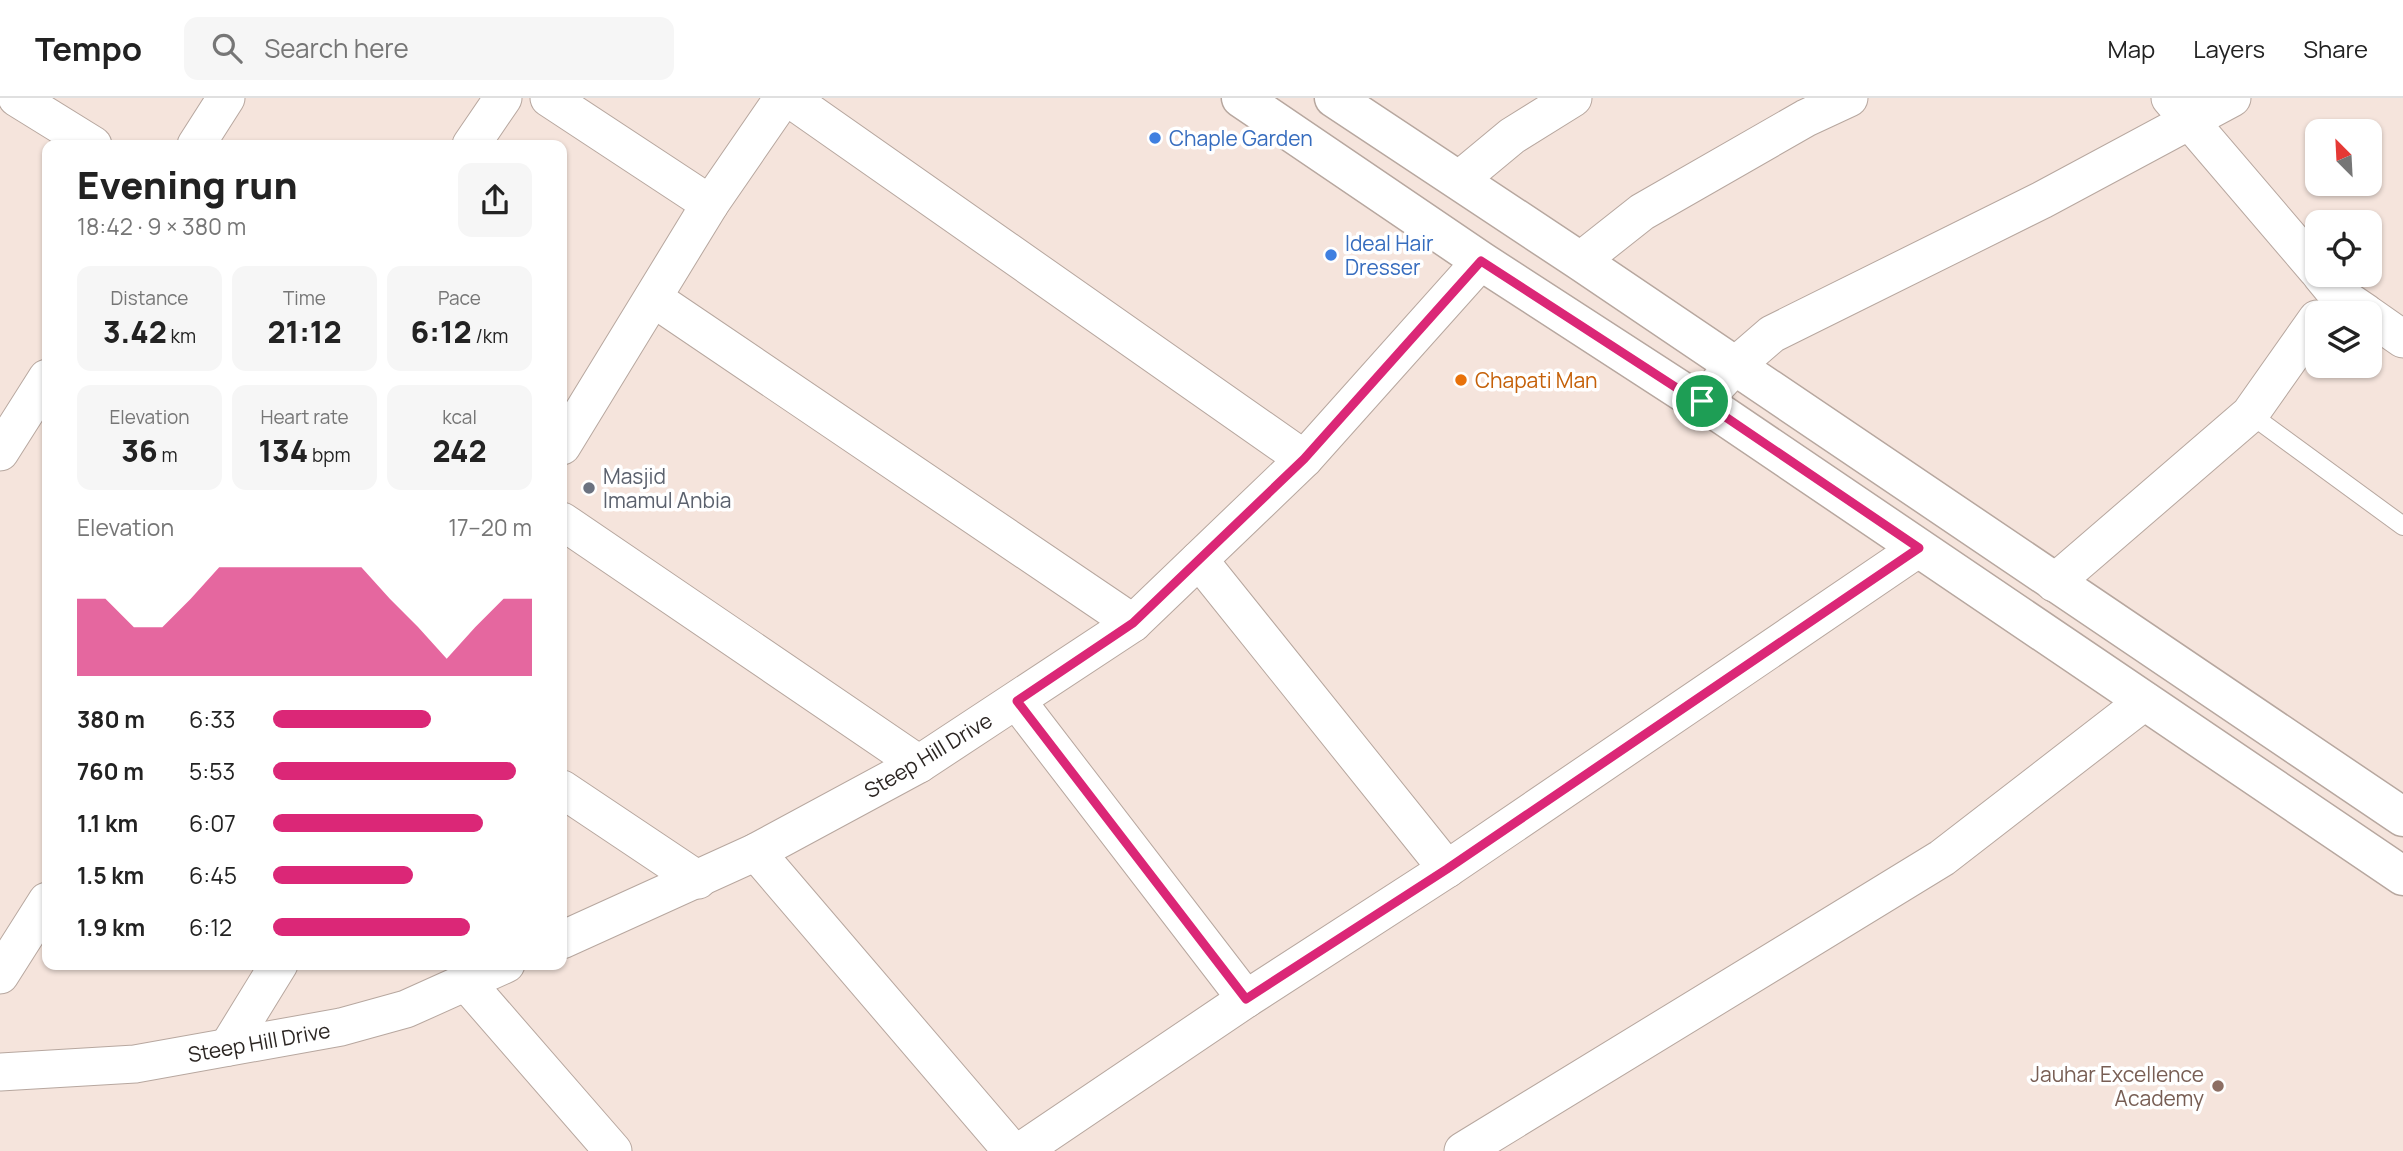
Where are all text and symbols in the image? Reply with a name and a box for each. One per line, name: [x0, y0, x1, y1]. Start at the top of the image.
search box: [184, 17, 674, 80]
text: Tempo: [35, 26, 142, 71]
icon: search: [208, 29, 246, 67]
text: Search here: [264, 30, 409, 66]
text: Map: [2108, 32, 2155, 65]
text: Layers: [2193, 32, 2265, 65]
text: Share: [2303, 32, 2368, 65]
north arrow: [2305, 119, 2382, 196]
map controls: [2305, 119, 2382, 378]
place label: Chaple Garden: [1169, 124, 1313, 152]
marker: Chaple Garden: [1147, 130, 1163, 146]
text: Evening run: [77, 158, 298, 210]
button: share: [458, 163, 532, 237]
text: 18:42 · 9 × 380 m: [77, 210, 246, 242]
button: locate: [2305, 210, 2382, 287]
place label: Ideal Hair Dresser: [1345, 229, 1434, 281]
marker: Ideal Hair Dresser: [1323, 247, 1339, 263]
text: Distance: [111, 285, 188, 311]
text: Time: [283, 285, 326, 311]
text: Pace: [438, 285, 481, 311]
button: layers: [2305, 301, 2382, 378]
text: 3.42: [103, 311, 167, 352]
text: 21:12: [267, 311, 342, 352]
text: 6:12: [411, 311, 472, 352]
text: km: [167, 323, 196, 349]
text: /km: [472, 323, 508, 349]
place label: Chapati Man: [1475, 366, 1598, 394]
pin: [1672, 371, 1732, 431]
marker: Chapati Man: [1453, 372, 1469, 388]
icon: arrive: [1683, 382, 1721, 420]
text: Elevation: [109, 404, 190, 430]
text: Heart rate: [260, 404, 349, 430]
text: kcal: [442, 404, 477, 430]
text: 36: [121, 430, 158, 471]
text: 134: [258, 430, 308, 471]
text: 242: [432, 430, 487, 471]
text: m: [158, 442, 178, 468]
text: bpm: [308, 442, 351, 468]
place label: Masjid Imamul Anbia: [603, 462, 732, 514]
marker: Masjid Imamul Anbia: [581, 480, 597, 496]
text: Elevation: [77, 511, 174, 543]
text: 17–20 m: [448, 511, 532, 543]
text: 380 m: [77, 703, 145, 735]
text: 6:33: [189, 703, 236, 735]
street label: Steep Hill Drive: [859, 706, 997, 804]
text: 760 m: [77, 755, 144, 787]
text: 5:53: [189, 755, 235, 787]
text: 1.1 km: [77, 807, 138, 839]
text: 6:07: [189, 807, 236, 839]
text: 1.5 km: [77, 859, 144, 891]
text: 6:45: [189, 859, 237, 891]
text: 1.9 km: [77, 911, 145, 943]
text: 6:12: [189, 911, 232, 943]
street label: Steep Hill Drive: [186, 1016, 332, 1068]
place label: Jauhar Excellence Academy: [2030, 1060, 2204, 1112]
marker: Jauhar Excellence Academy: [2210, 1078, 2226, 1094]

